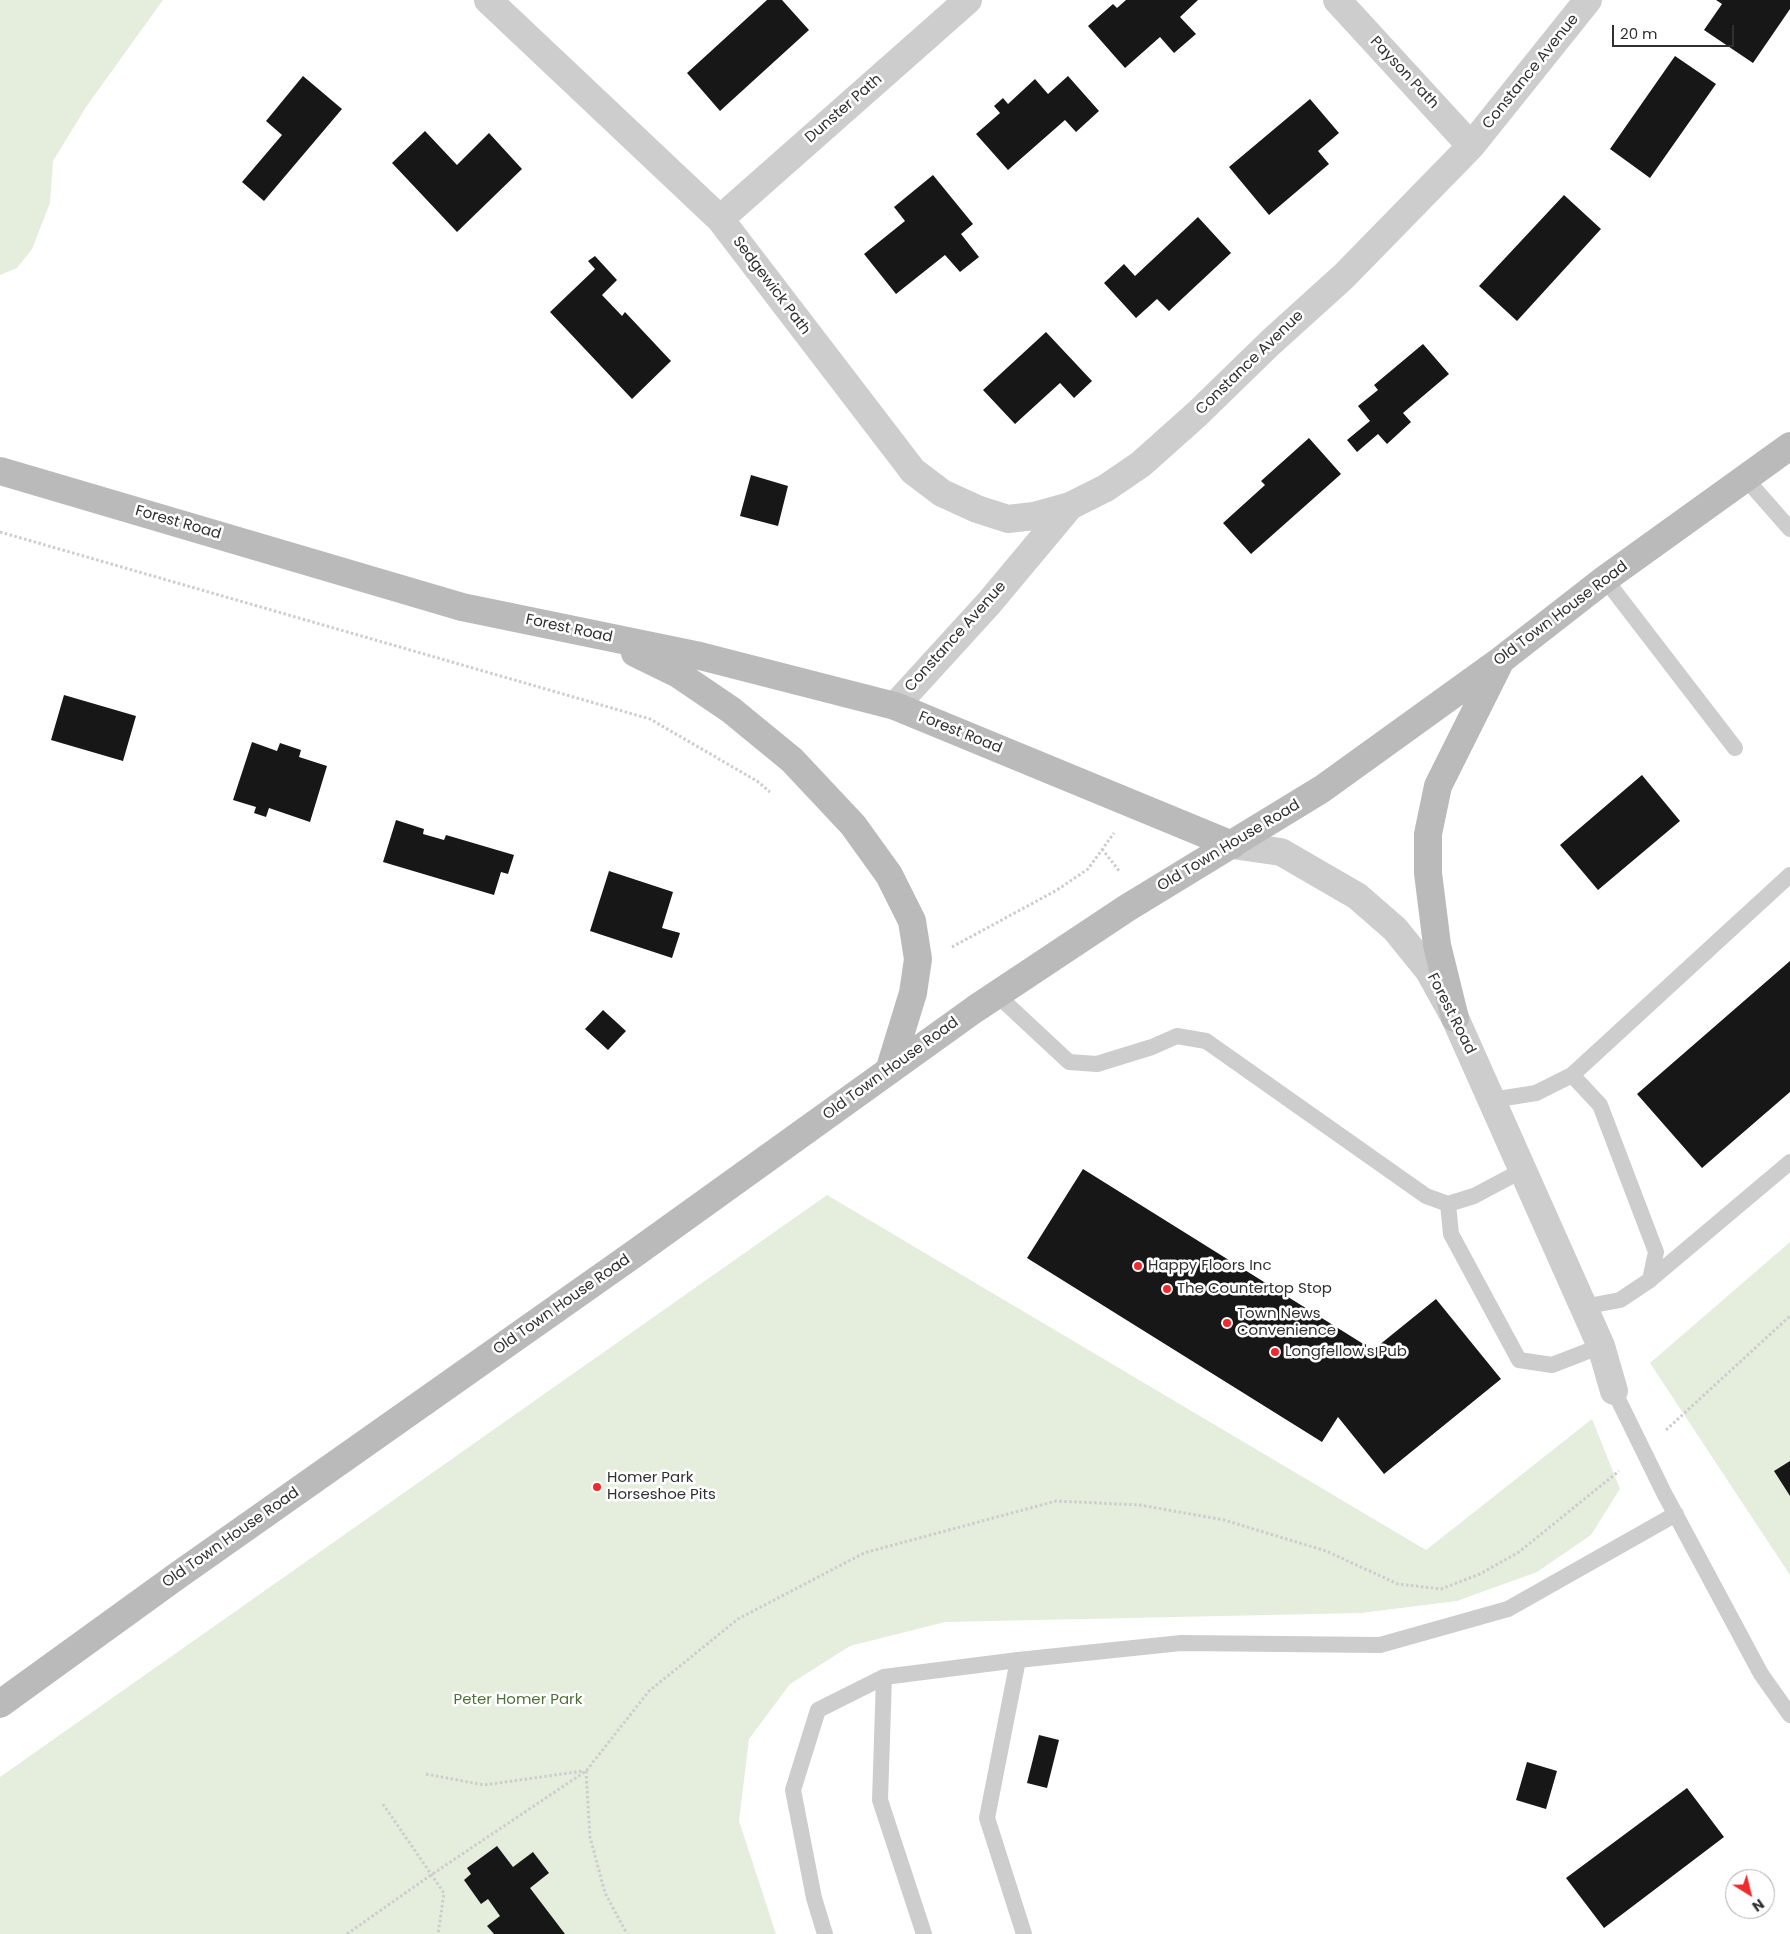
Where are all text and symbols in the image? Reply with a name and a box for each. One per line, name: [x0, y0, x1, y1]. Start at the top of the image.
street label: Constance Avenue: [1479, 11, 1583, 133]
scale bar: [1615, 15, 1738, 47]
text: 20 m: [1620, 23, 1658, 44]
street label: Payson Path: [1366, 33, 1442, 113]
street label: Dunster Path: [802, 71, 886, 147]
street label: Sedgewick Path: [728, 233, 814, 339]
street label: Constance Avenue: [1192, 307, 1308, 419]
street label: Forest Road: [133, 502, 223, 544]
street label: Old Town House Road: [1491, 558, 1631, 670]
street label: Constance Avenue: [902, 578, 1010, 696]
street label: Forest Road: [524, 611, 614, 647]
street label: Forest Road: [916, 708, 1004, 758]
street label: Old Town House Road: [1155, 796, 1303, 896]
street label: Forest Road: [1423, 971, 1479, 1057]
street label: Old Town House Road: [820, 1014, 962, 1124]
street label: Old Town House Road: [490, 1251, 634, 1359]
place label: Happy Floors Inc: [1148, 1257, 1272, 1275]
marker: Happy Floors Inc: [1132, 1260, 1144, 1272]
place label: The Countertop Stop: [1177, 1280, 1332, 1298]
marker: The Countertop Stop: [1161, 1283, 1173, 1295]
place label: Town News Convenience: [1237, 1305, 1336, 1340]
marker: Town News Convenience: [1221, 1317, 1233, 1329]
place label: Longfellow's Pub: [1285, 1343, 1407, 1361]
marker: Longfellow's Pub: [1269, 1346, 1281, 1358]
place label: Homer Park Horseshoe Pits: [607, 1469, 716, 1504]
marker: Homer Park Horseshoe Pits: [591, 1481, 603, 1493]
street label: Old Town House Road: [159, 1484, 303, 1592]
park label: Peter Homer Park: [454, 1691, 582, 1709]
north arrow: [1725, 1869, 1775, 1919]
text: N: [1748, 1894, 1768, 1917]

